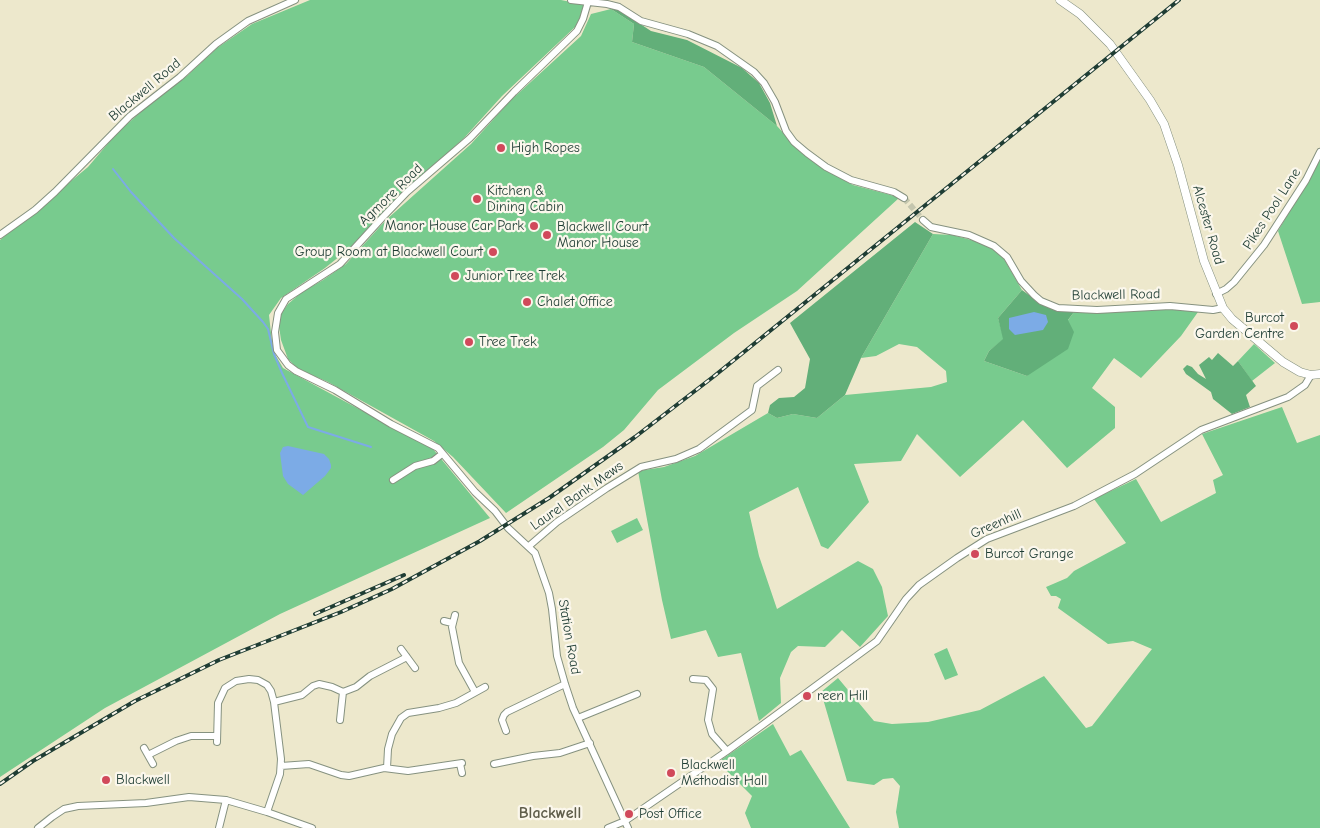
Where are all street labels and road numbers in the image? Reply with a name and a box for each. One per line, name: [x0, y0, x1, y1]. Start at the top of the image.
street label: Blackwell Road: [106, 55, 184, 125]
street label: Agmore Road: [356, 161, 426, 229]
street label: Pikes Pool Lane: [1239, 165, 1305, 253]
street label: Alcester Road: [1189, 183, 1227, 267]
street label: Blackwell Road: [1072, 286, 1160, 304]
street label: Laurel Bank Mews: [527, 458, 627, 534]
street label: Greenhill: [968, 505, 1024, 543]
street label: Station Road: [554, 598, 584, 676]

